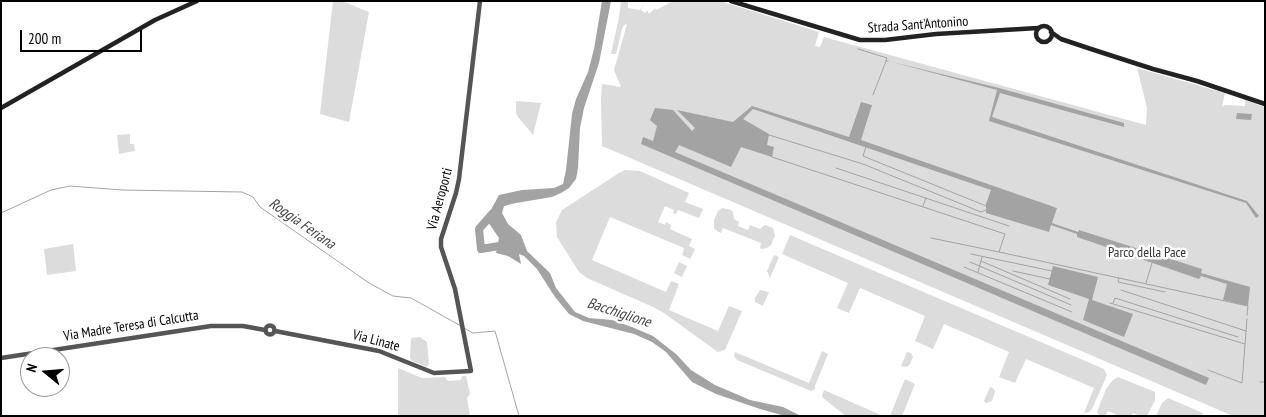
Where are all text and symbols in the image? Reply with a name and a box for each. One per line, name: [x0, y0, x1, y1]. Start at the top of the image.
street label: Strada Sant'Antonino: [867, 13, 969, 37]
scale bar: [22, 20, 145, 52]
text: 200 m: [28, 29, 61, 48]
street label: Via Aeroporti: [424, 166, 456, 232]
water label: Roggia Feriana: [265, 195, 339, 253]
park label: Parco della Pace: [1108, 245, 1186, 261]
water label: Bacchiglione: [585, 294, 653, 332]
street label: Via Madre Teresa di Calcutta: [62, 307, 200, 345]
street label: Via Linate: [351, 327, 401, 355]
north arrow: [20, 347, 70, 397]
text: N: [22, 362, 41, 374]

